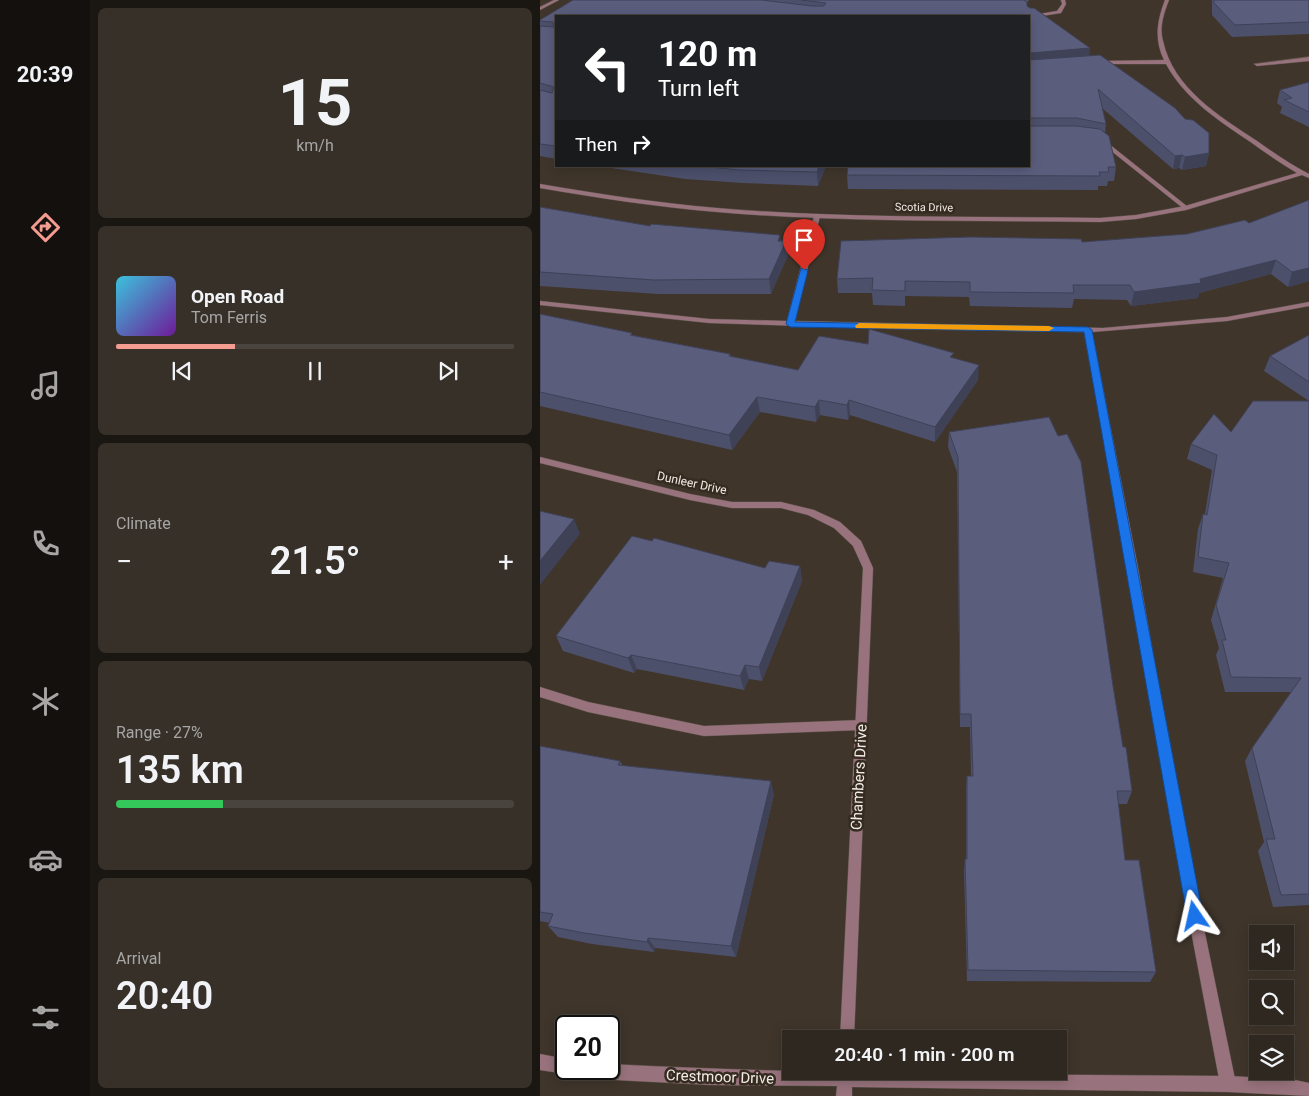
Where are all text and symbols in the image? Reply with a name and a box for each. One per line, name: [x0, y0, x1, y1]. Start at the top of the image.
text: 120 m: [658, 34, 757, 75]
icon: left: [575, 35, 640, 100]
text: 20:39: [17, 62, 73, 87]
text: 15: [278, 65, 352, 141]
text: Turn left: [658, 76, 739, 101]
icon: right: [627, 130, 655, 158]
text: Then: [575, 133, 617, 156]
text: km/h: [296, 136, 334, 155]
street label: Scotia Drive: [895, 200, 953, 215]
icon: directions: [28, 210, 63, 245]
pin: [783, 219, 825, 270]
icon: arrive: [790, 226, 818, 254]
text: Open Road: [191, 285, 284, 308]
text: Tom Ferris: [191, 308, 267, 327]
icon: previous: [168, 357, 196, 385]
icon: pause: [301, 357, 329, 385]
icon: next: [434, 357, 462, 385]
icon: music: [28, 368, 63, 403]
street label: Dunleer Drive: [656, 469, 728, 497]
text: Climate: [116, 514, 171, 533]
icon: phone: [28, 526, 63, 561]
text: 21.5°: [270, 539, 360, 583]
text: −: [116, 545, 132, 578]
text: +: [498, 545, 514, 578]
icon: climate: [28, 684, 63, 719]
text: Range · 27%: [116, 723, 203, 742]
street label: Chambers Drive: [847, 724, 871, 830]
text: 135 km: [116, 748, 244, 792]
icon: car: [28, 842, 63, 877]
position arrow: [1168, 889, 1220, 941]
map controls: [1249, 925, 1294, 1080]
button: sound: [1249, 925, 1294, 970]
text: Arrival: [116, 949, 161, 968]
text: 20:40: [116, 974, 213, 1018]
button: search: [1249, 980, 1294, 1025]
icon: filters: [28, 1000, 63, 1035]
speed limit sign: 20: [555, 1015, 620, 1080]
button: layers: [1249, 1035, 1294, 1080]
text: 20:40 · 1 min · 200 m: [834, 1043, 1015, 1066]
street label: Crestmoor Drive: [666, 1066, 774, 1088]

